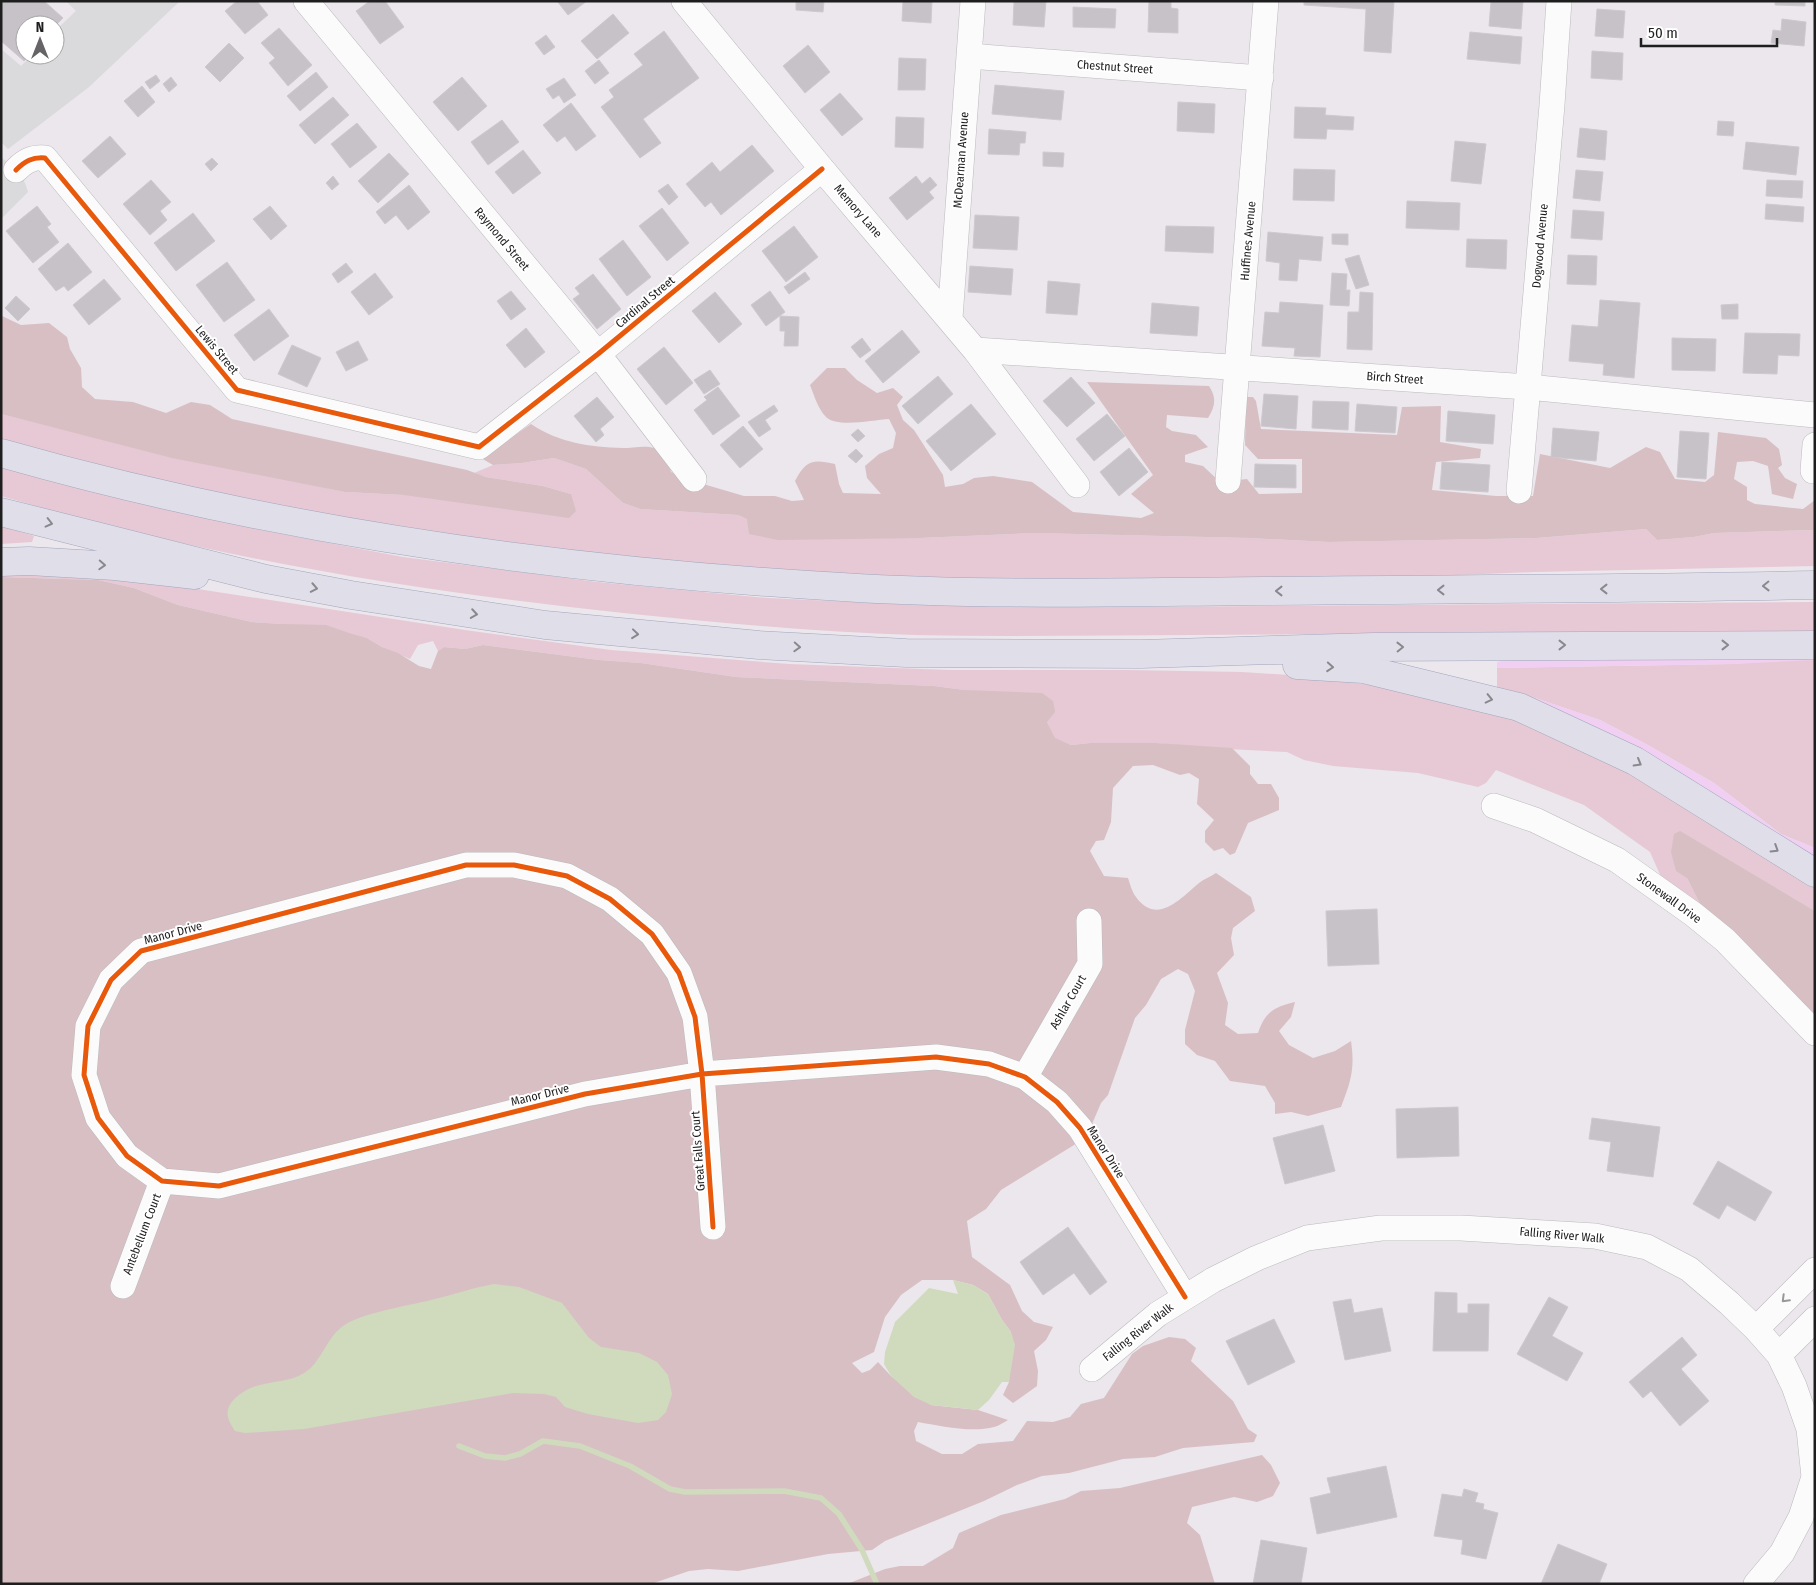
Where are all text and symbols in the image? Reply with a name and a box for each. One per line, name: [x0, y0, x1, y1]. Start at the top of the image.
north arrow: [15, 15, 65, 65]
scale bar: [1641, 15, 1777, 47]
text: N: [36, 19, 44, 36]
text: 50 m: [1648, 24, 1678, 42]
street label: Chestnut Street: [1077, 57, 1154, 77]
street label: McDearman Avenue: [951, 111, 971, 209]
street label: Memory Lane: [831, 182, 885, 240]
street label: Huffines Avenue: [1238, 201, 1258, 281]
street label: Dogwood Avenue: [1529, 203, 1551, 289]
street label: Raymond Street: [472, 205, 533, 273]
street label: Cardinal Street: [613, 273, 677, 331]
street label: Lewis Street: [193, 323, 241, 377]
street label: Birch Street: [1366, 369, 1424, 387]
one-way arrow: [44, 517, 53, 528]
one-way arrow: [99, 560, 107, 570]
one-way arrow: [1762, 581, 1770, 591]
one-way arrow: [309, 582, 318, 593]
one-way arrow: [1599, 583, 1607, 594]
one-way arrow: [1437, 584, 1445, 595]
one-way arrow: [1274, 586, 1282, 596]
one-way arrow: [470, 609, 478, 619]
one-way arrow: [632, 628, 640, 639]
one-way arrow: [1559, 640, 1567, 650]
one-way arrow: [1722, 640, 1729, 650]
one-way arrow: [794, 642, 802, 652]
one-way arrow: [1396, 642, 1404, 652]
one-way arrow: [1326, 661, 1334, 672]
one-way arrow: [1484, 693, 1493, 704]
one-way arrow: [1632, 756, 1641, 766]
one-way arrow: [1770, 842, 1779, 852]
street label: Stonewall Drive: [1634, 870, 1704, 926]
street label: Manor Drive: [142, 919, 204, 947]
street label: Ashlar Court: [1047, 972, 1089, 1032]
street label: Manor Drive: [509, 1081, 571, 1109]
street label: Great Falls Court: [688, 1110, 708, 1192]
street label: Manor Drive: [1084, 1123, 1128, 1181]
street label: Antebellum Court: [120, 1191, 164, 1277]
street label: Falling River Walk: [1519, 1224, 1606, 1246]
one-way arrow: [1782, 1293, 1791, 1302]
street label: Falling River Walk: [1100, 1300, 1176, 1364]

